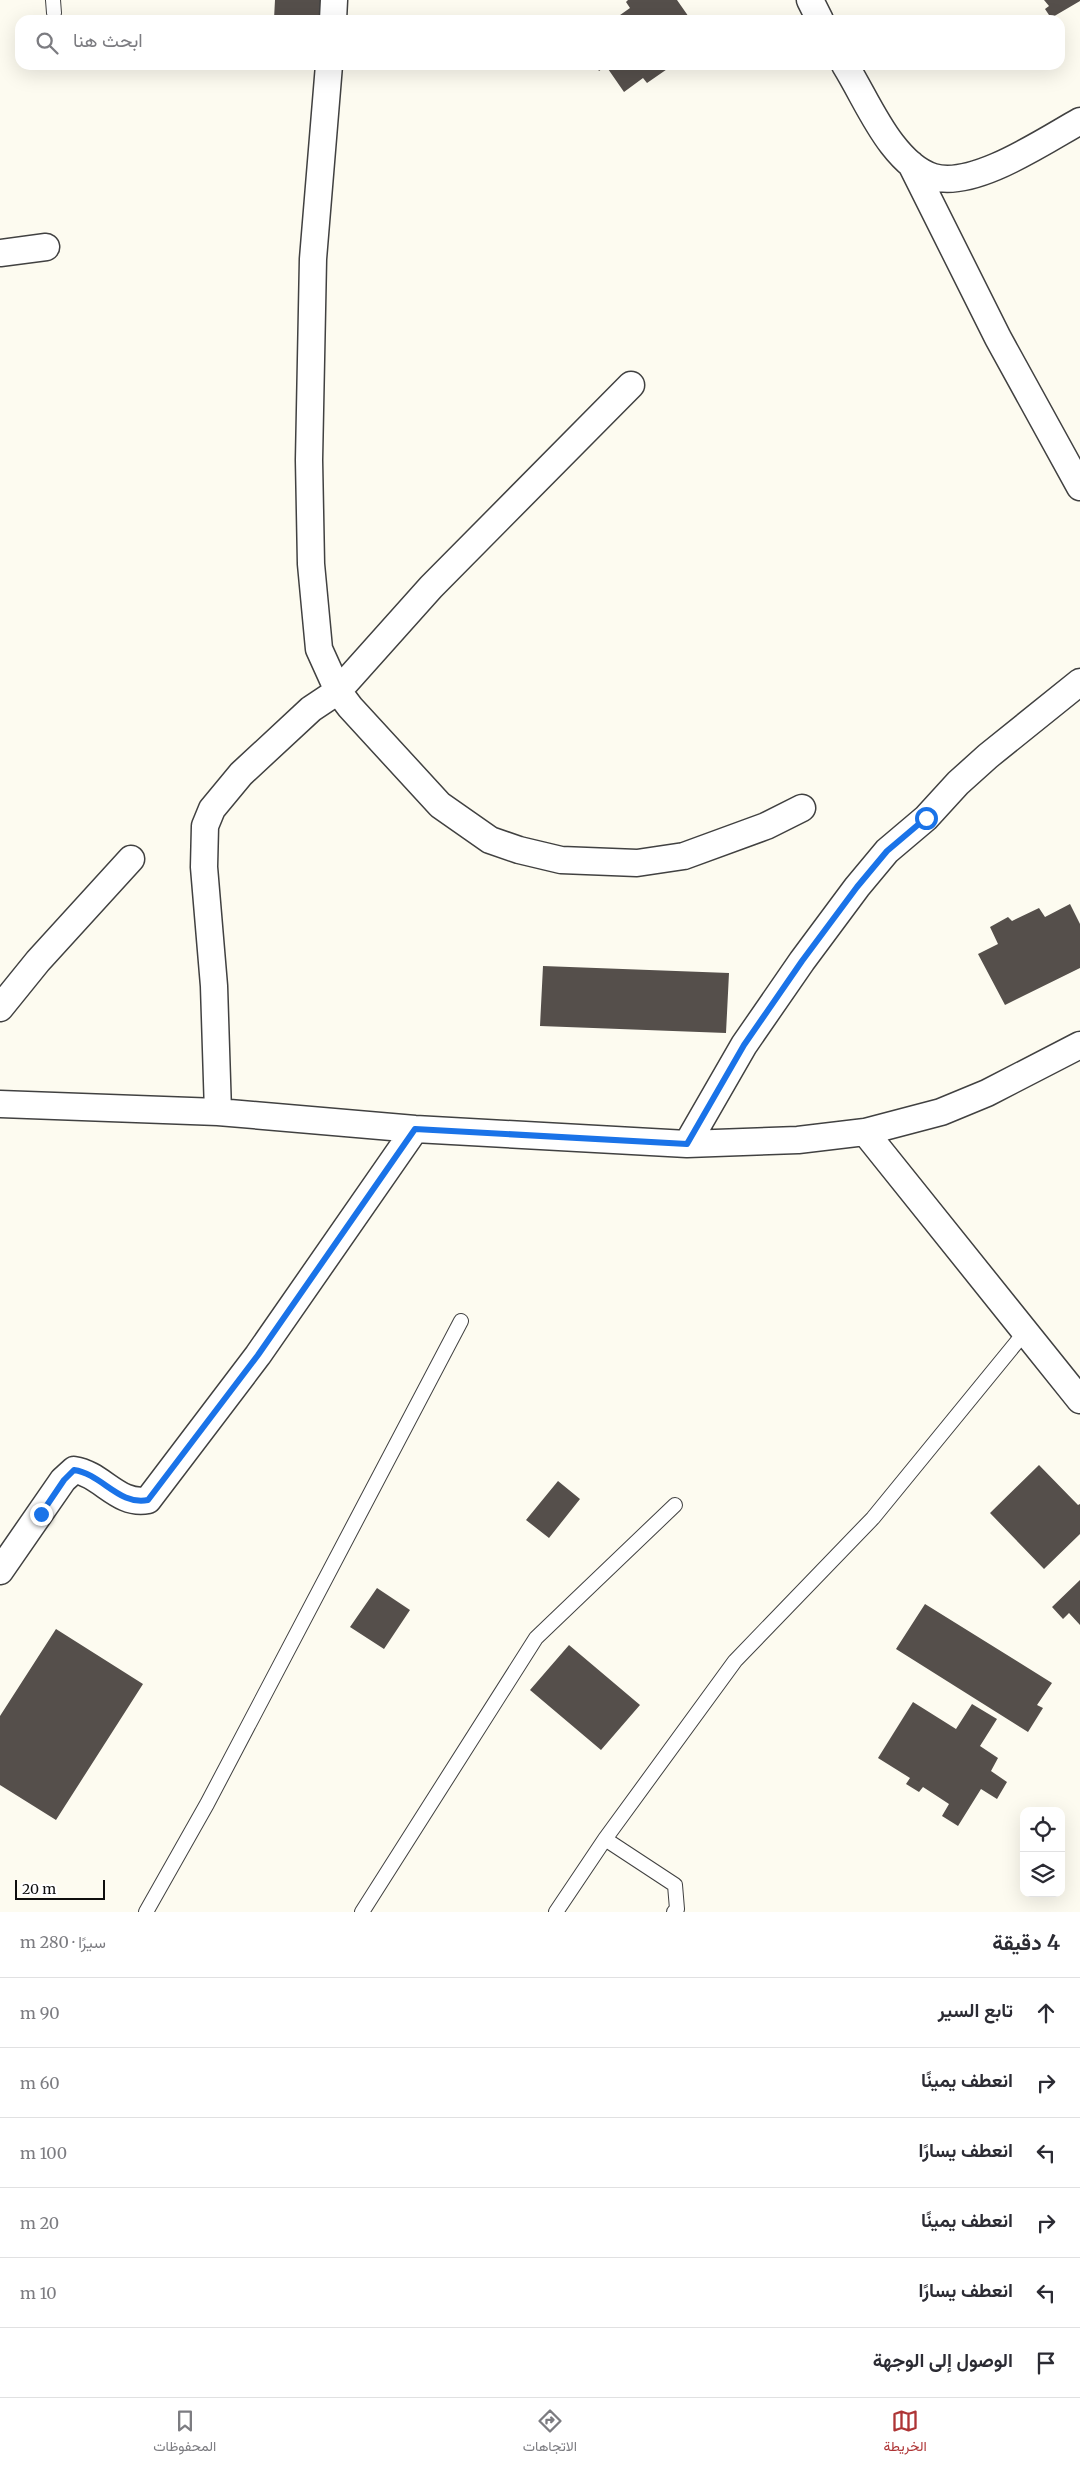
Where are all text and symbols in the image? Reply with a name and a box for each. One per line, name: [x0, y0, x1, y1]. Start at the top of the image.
search box: [15, 15, 1065, 70]
text: ابحث هنا: [73, 28, 143, 52]
icon: search: [33, 29, 61, 57]
route start: [915, 807, 938, 830]
route end: [30, 1503, 53, 1526]
map controls: [1020, 1807, 1065, 1897]
button: locate: [1020, 1807, 1065, 1852]
button: layers: [1020, 1852, 1065, 1897]
scale bar: [15, 1877, 105, 1900]
text: 20 m: [22, 1880, 56, 1898]
text: 4 دقيقة: [992, 1929, 1060, 1956]
text: سيرًا · 280 m: [20, 1932, 106, 1952]
text: تابع السير: [938, 1998, 1013, 2022]
icon: ahead: [1032, 1999, 1060, 2027]
text: 90 m: [20, 2003, 60, 2023]
text: انعطف يمينًا: [921, 2068, 1013, 2092]
icon: right: [1032, 2069, 1060, 2097]
text: 60 m: [20, 2073, 60, 2093]
text: انعطف يسارًا: [919, 2138, 1013, 2162]
icon: left: [1032, 2139, 1060, 2167]
text: 100 m: [20, 2143, 67, 2163]
text: انعطف يمينًا: [921, 2208, 1013, 2232]
icon: right: [1032, 2209, 1060, 2237]
text: 20 m: [20, 2213, 59, 2233]
text: انعطف يسارًا: [919, 2278, 1013, 2302]
icon: left: [1032, 2279, 1060, 2307]
text: 10 m: [20, 2283, 57, 2303]
text: الوصول إلى الوجهة: [873, 2348, 1013, 2372]
icon: arrive: [1032, 2349, 1060, 2377]
tab: المحفوظات: [153, 2407, 216, 2459]
tab: الاتجاهات: [523, 2407, 577, 2459]
tab: الخريطة: [883, 2407, 927, 2459]

